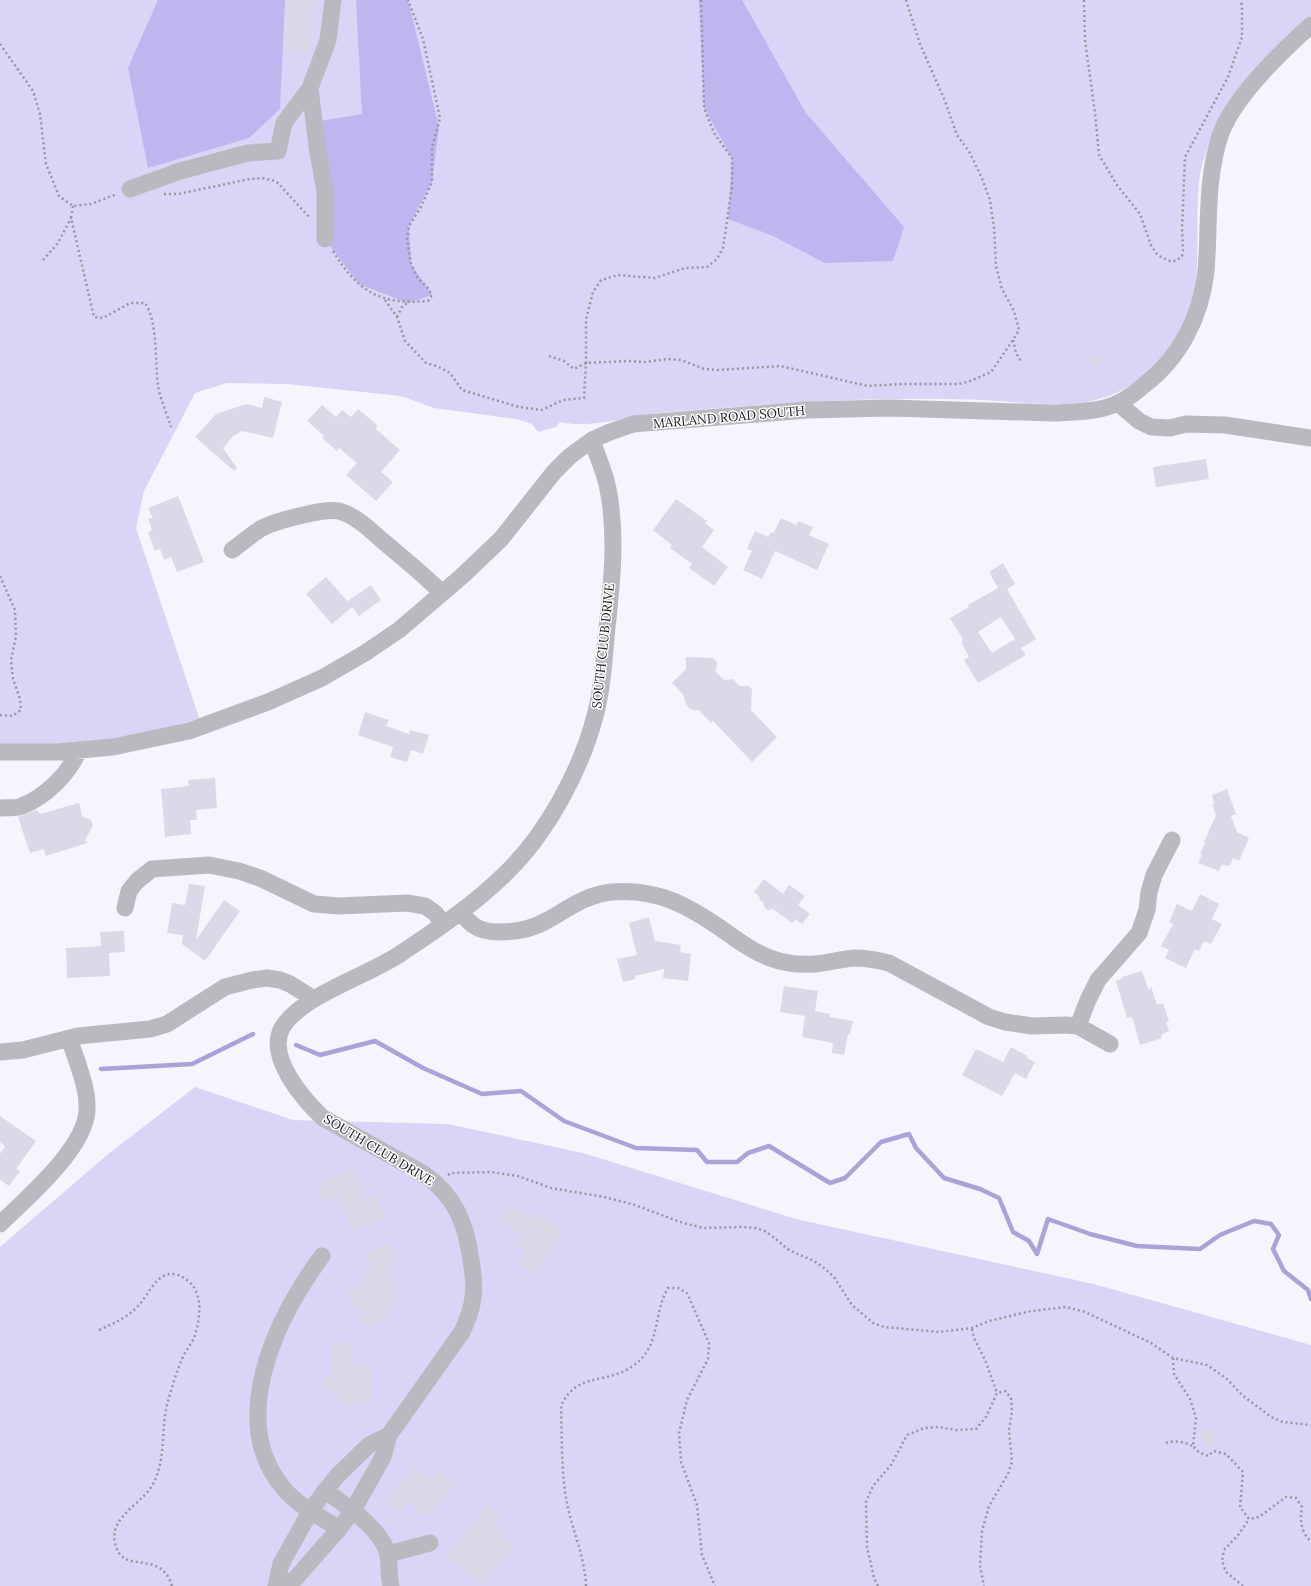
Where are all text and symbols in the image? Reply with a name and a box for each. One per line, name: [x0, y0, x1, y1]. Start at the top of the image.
street label: MARLAND ROAD SOUTH: [652, 402, 806, 432]
street label: SOUTH CLUB DRIVE: [588, 583, 618, 709]
street label: SOUTH CLUB DRIVE: [321, 1110, 437, 1190]

